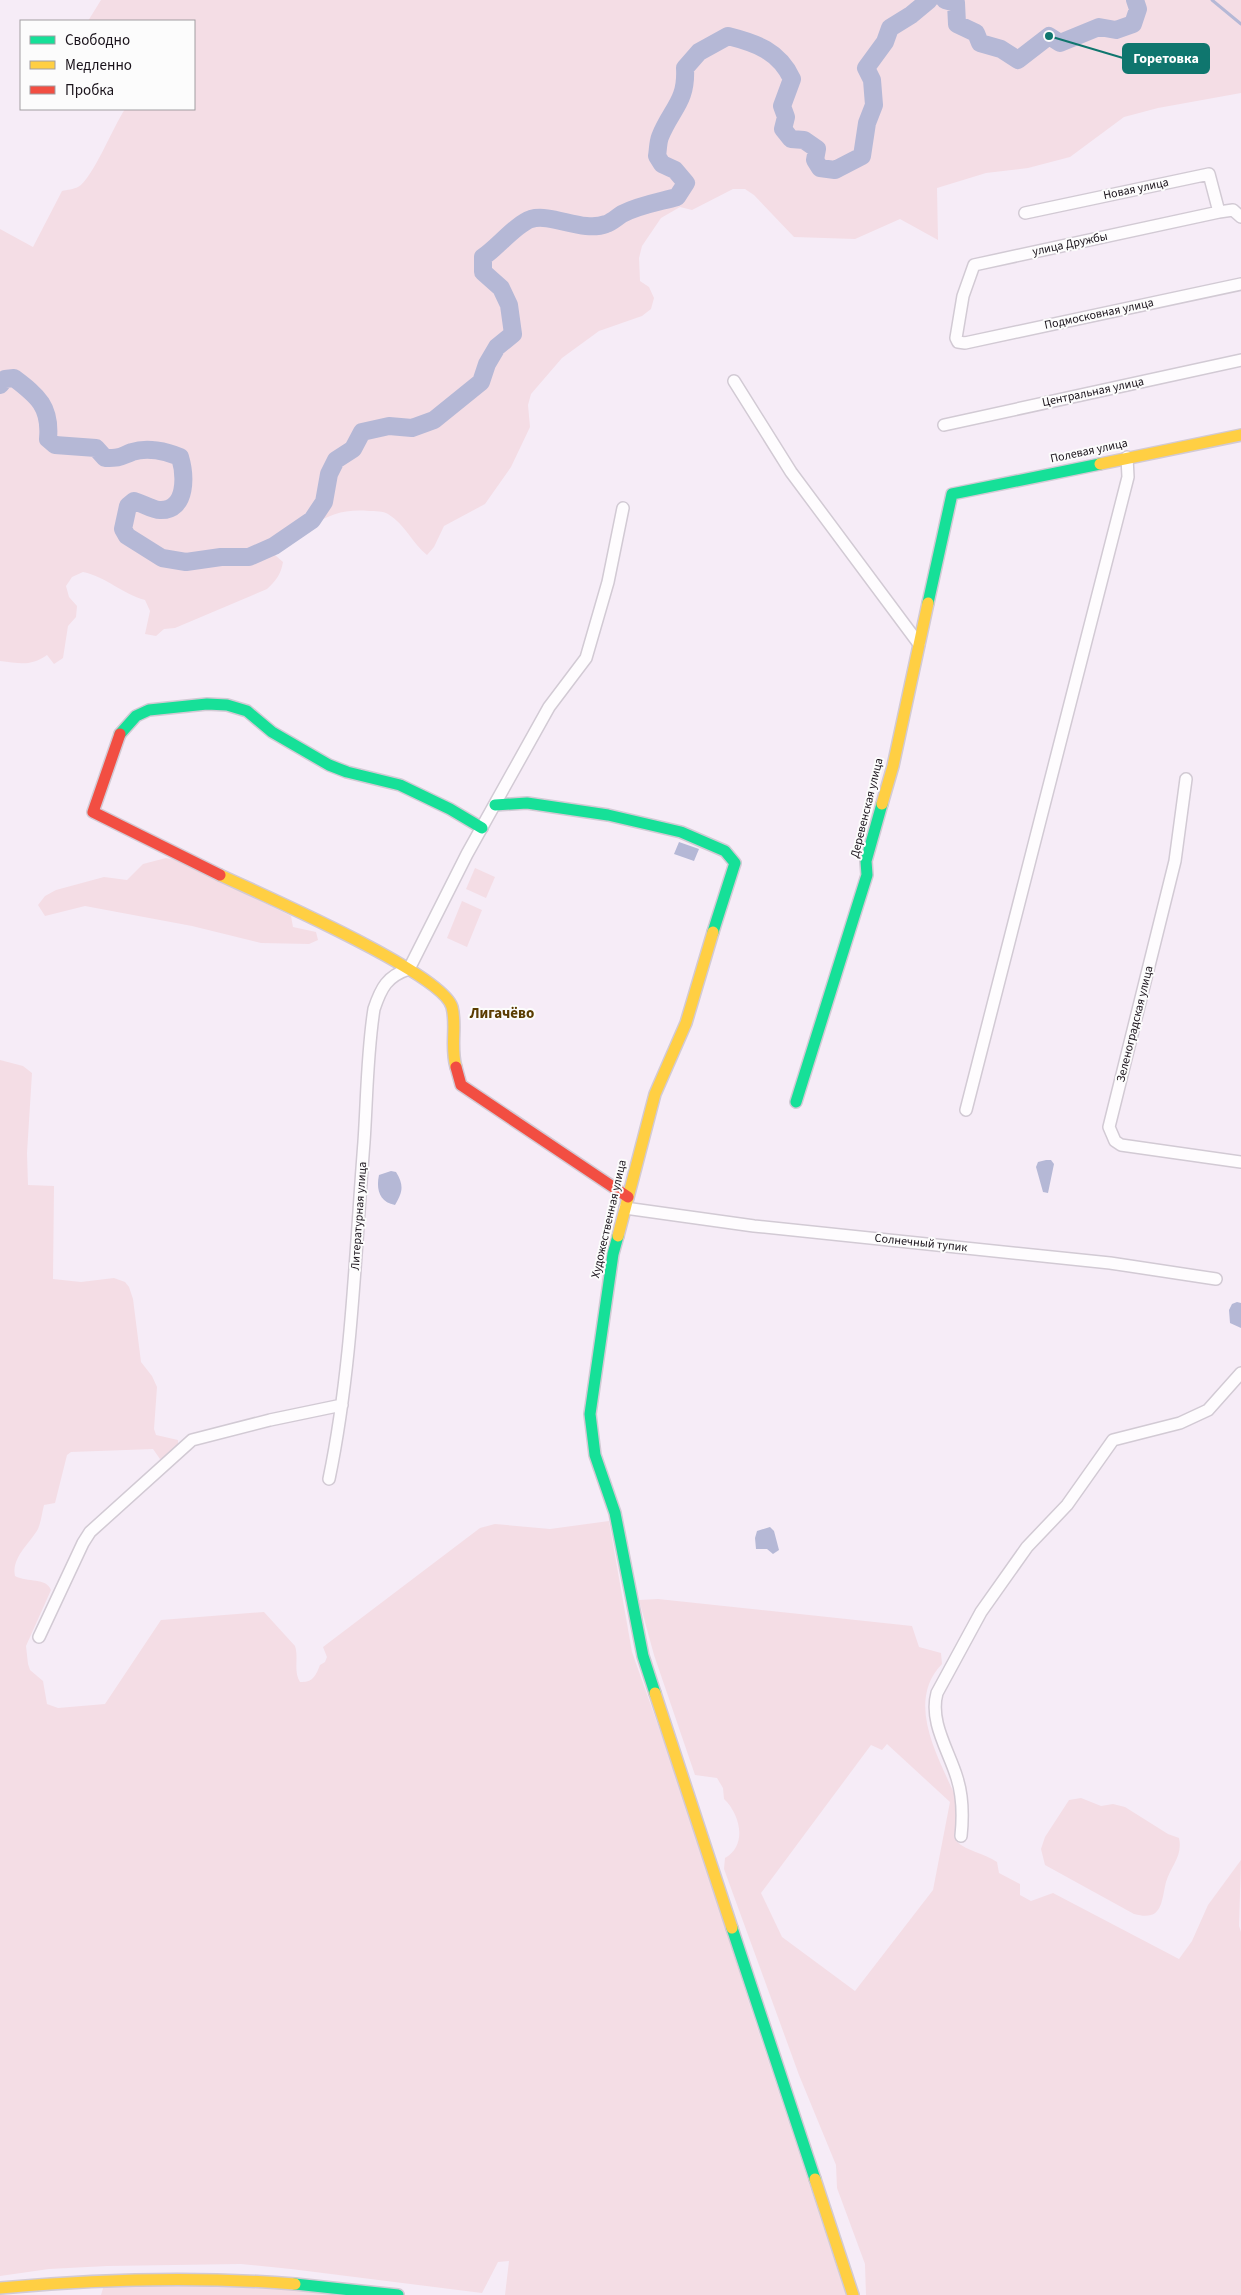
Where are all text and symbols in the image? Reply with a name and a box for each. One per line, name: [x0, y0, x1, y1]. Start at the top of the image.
legend: [20, 20, 195, 110]
text: Свободно: [65, 30, 130, 51]
callout: Горетовка: [1123, 44, 1209, 73]
text: Горетовка: [1133, 49, 1199, 69]
text: Медленно: [65, 55, 132, 76]
text: Пробка: [65, 80, 114, 101]
street label: Новая улица: [1102, 174, 1170, 204]
street label: улица Дружбы: [1031, 228, 1109, 260]
street label: Подмосковная улица: [1043, 294, 1155, 334]
street label: Центральная улица: [1041, 373, 1145, 411]
street label: Полевая улица: [1049, 434, 1129, 468]
street label: Деревенская улица: [846, 756, 888, 860]
street label: Зеленоградская улица: [1112, 964, 1158, 1084]
district label: Лигачёво: [469, 1003, 534, 1024]
street label: Художественная улица: [587, 1158, 631, 1280]
street label: Литературная улица: [347, 1161, 371, 1271]
street label: Солнечный тупик: [874, 1230, 968, 1256]

